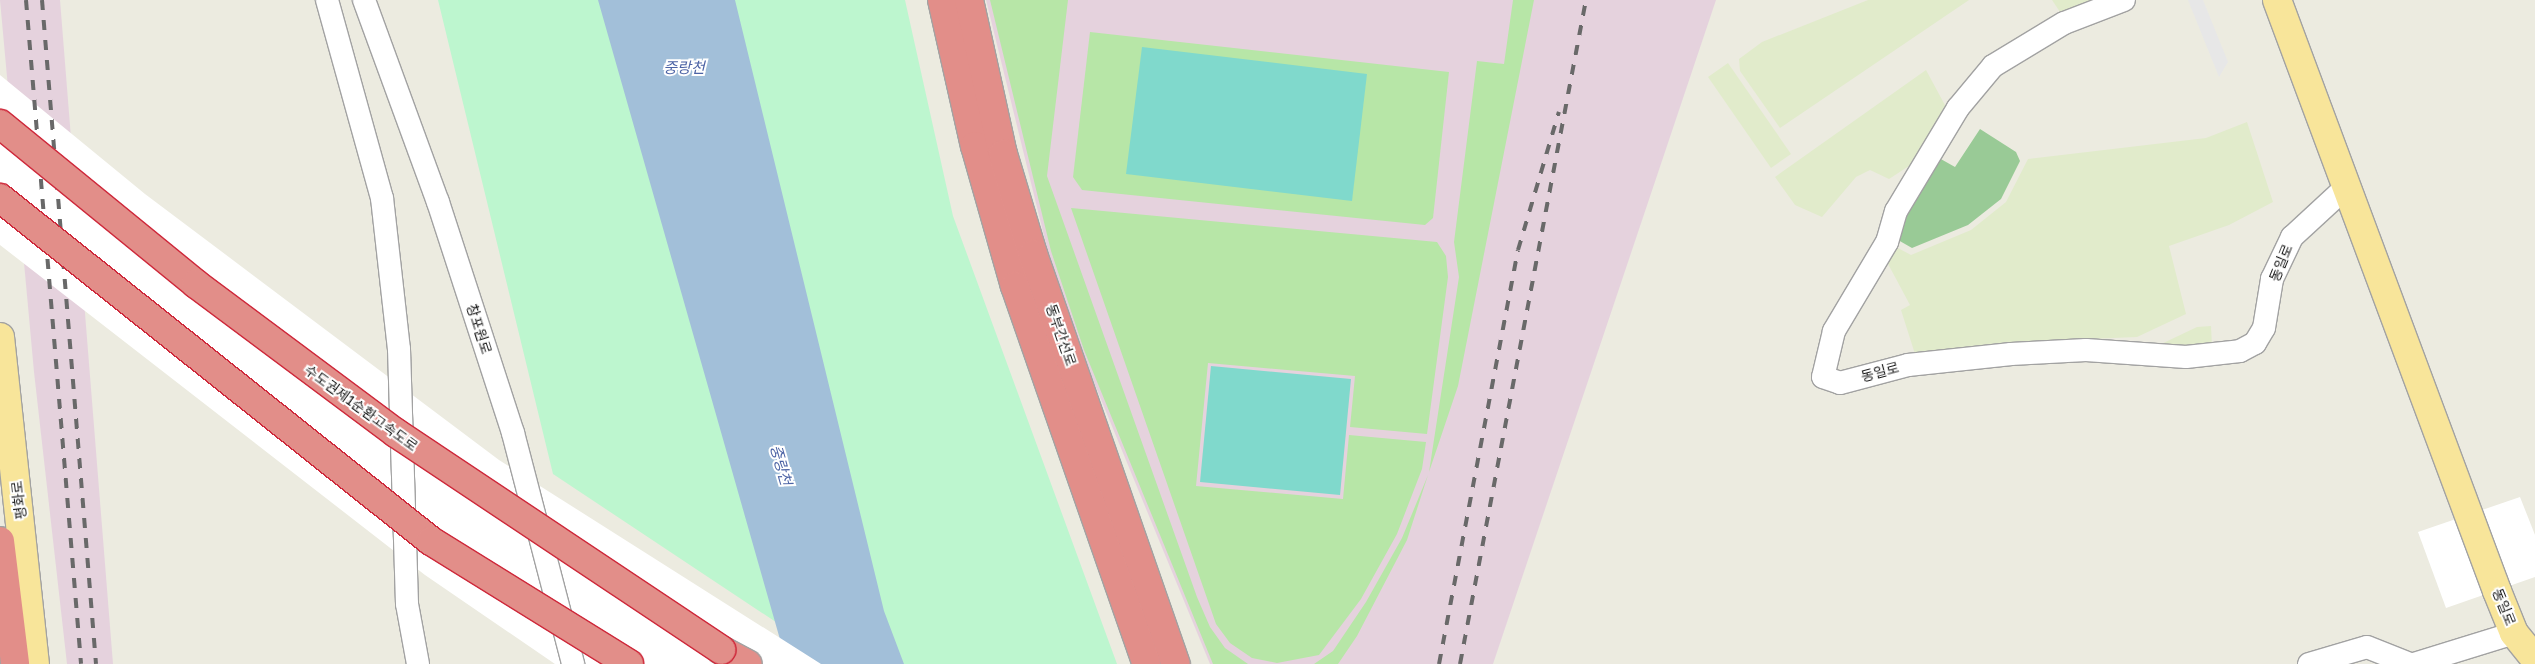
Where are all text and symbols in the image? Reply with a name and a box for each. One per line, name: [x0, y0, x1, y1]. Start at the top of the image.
water label: 중랑천: [663, 59, 705, 77]
street label: 동일로: [2266, 242, 2296, 284]
street label: 창포원로: [463, 302, 495, 356]
street label: 동부간선로: [1043, 302, 1079, 368]
street label: 동일로: [1859, 359, 1901, 385]
street label: 수도권제1순환고속도로: [301, 361, 421, 455]
water label: 중랑천: [767, 443, 795, 487]
street label: 평화로: [8, 480, 30, 520]
street label: 동일로: [2489, 586, 2519, 628]

